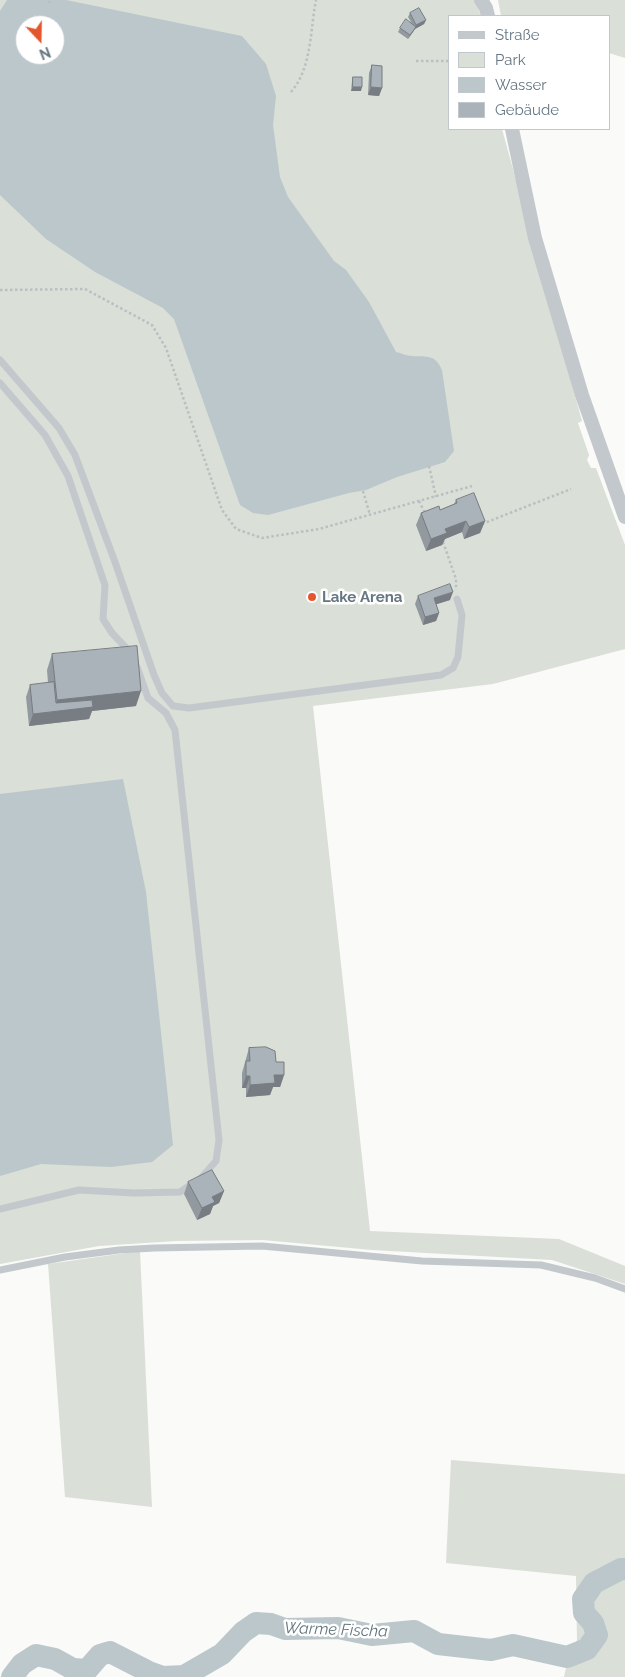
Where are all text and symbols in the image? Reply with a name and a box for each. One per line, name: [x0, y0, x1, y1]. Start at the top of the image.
north arrow: [15, 15, 65, 65]
legend: [448, 15, 610, 130]
text: Straße: [495, 26, 539, 44]
text: N: [37, 44, 53, 62]
text: Park: [495, 51, 526, 69]
text: Wasser: [495, 76, 547, 94]
text: Gebäude: [495, 101, 559, 119]
place label: Lake Arena: [322, 588, 402, 606]
marker: Lake Arena: [306, 591, 318, 603]
water label: Warme Fischa: [284, 1619, 388, 1641]

